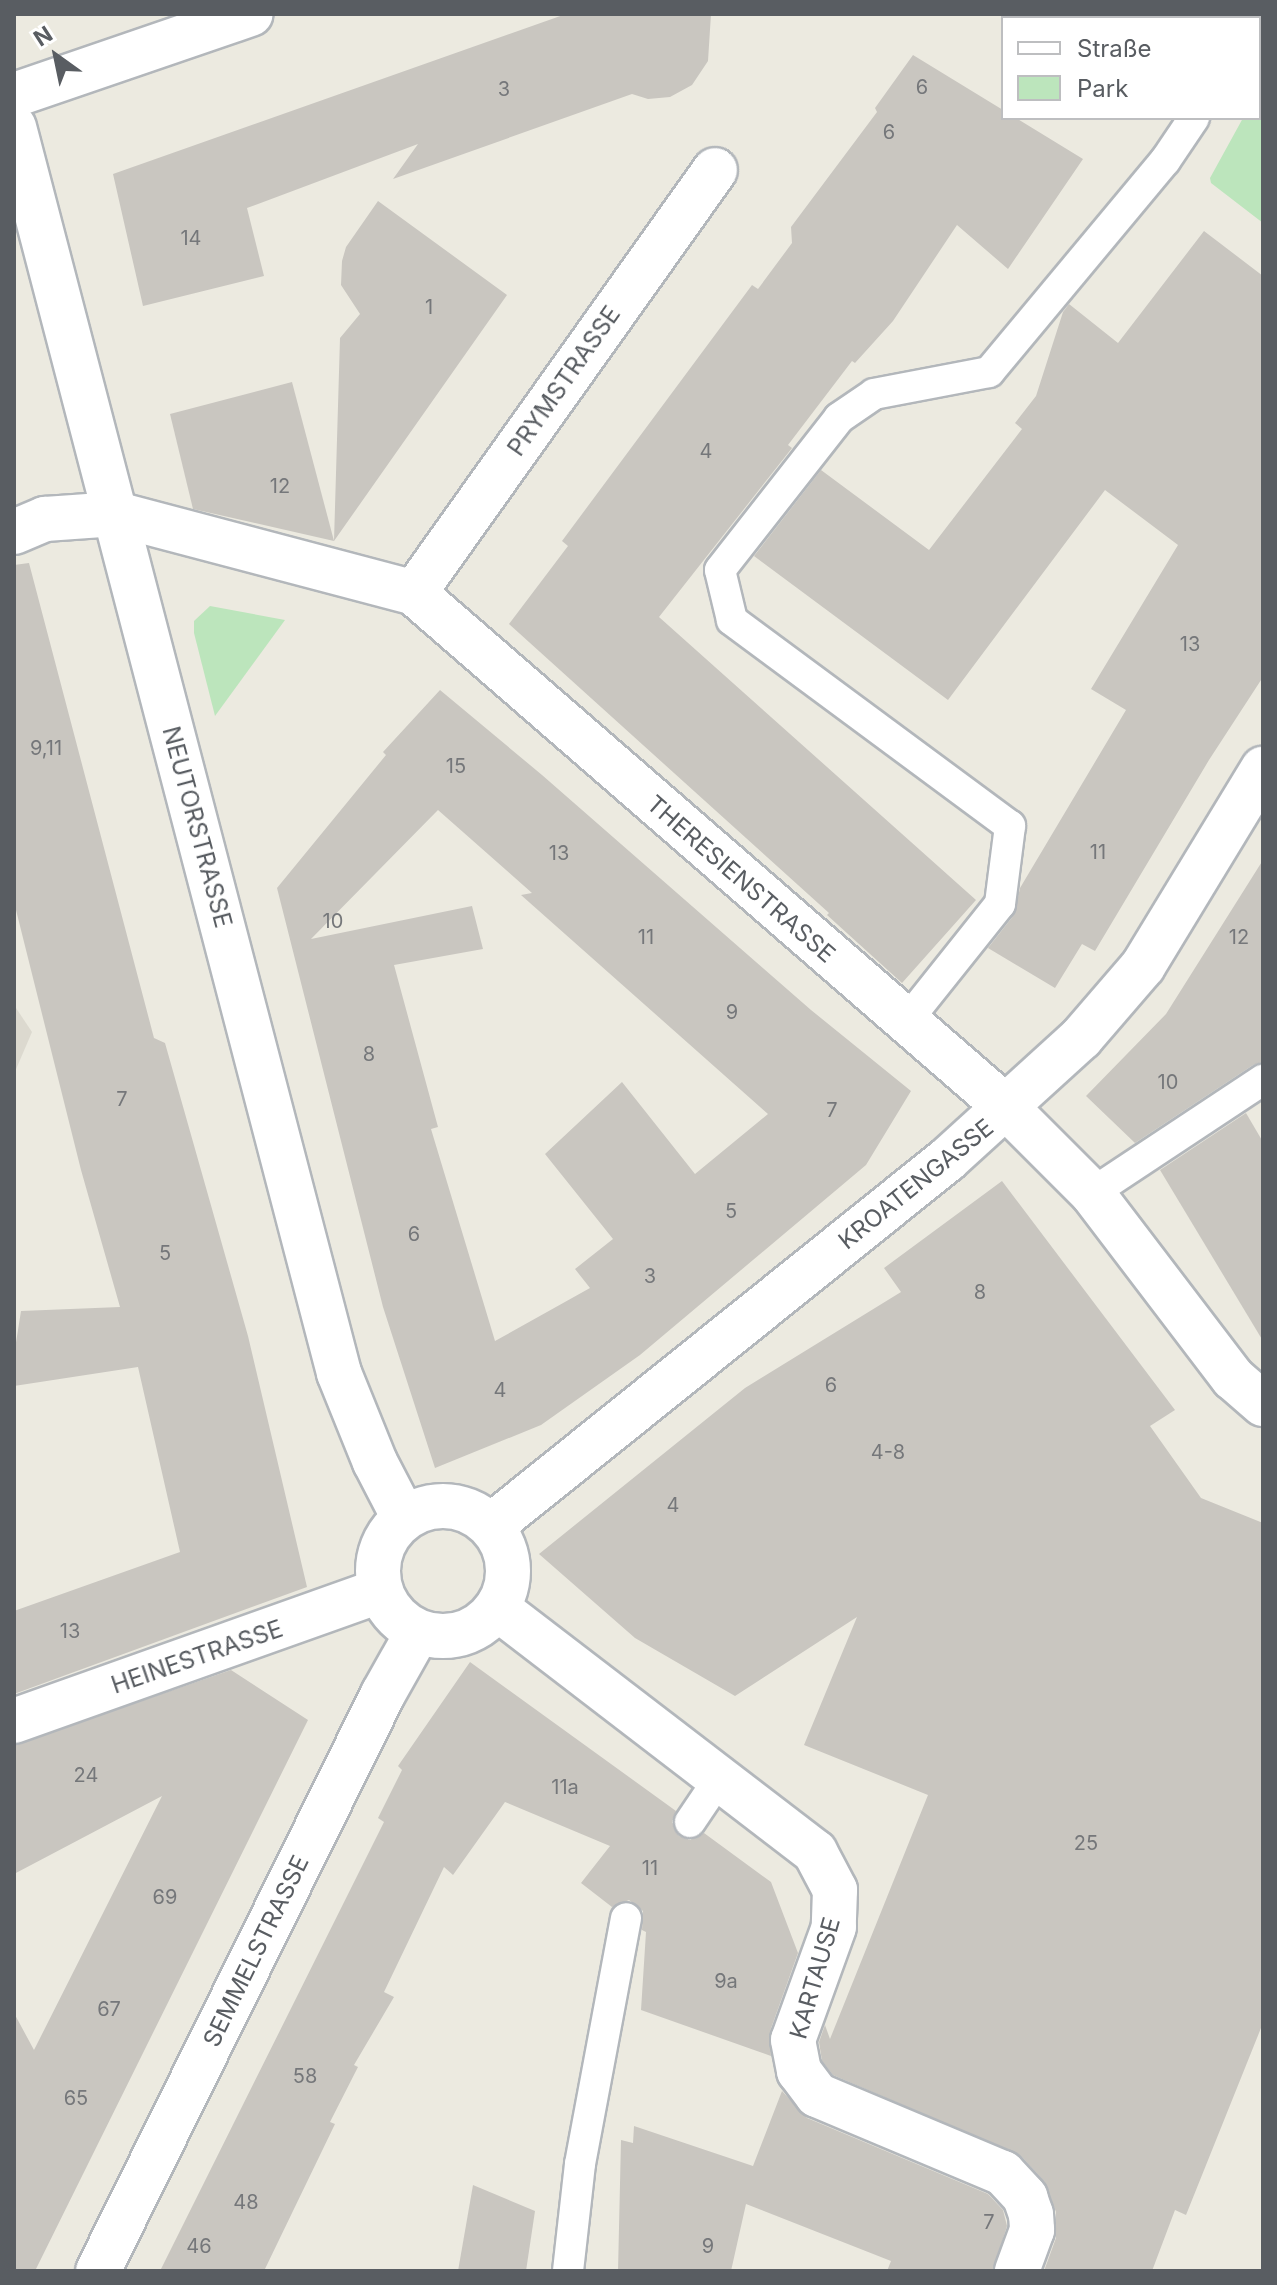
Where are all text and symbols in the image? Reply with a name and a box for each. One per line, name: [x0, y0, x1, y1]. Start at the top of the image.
north arrow: [16, 16, 96, 96]
legend: [1001, 16, 1261, 120]
text: N: [29, 20, 57, 51]
text: Straße: [1077, 34, 1152, 63]
text: Park: [1077, 74, 1128, 103]
house number: 6: [916, 75, 928, 99]
house number: 3: [498, 77, 510, 101]
house number: 6: [883, 120, 895, 144]
house number: 14: [180, 226, 202, 250]
house number: 1: [425, 295, 433, 319]
street label: PRYMSTRASSE: [502, 301, 626, 461]
house number: 4: [700, 439, 712, 463]
house number: 12: [270, 474, 290, 498]
house number: 13: [1180, 632, 1200, 656]
street label: NEUTORSTRASSE: [156, 723, 238, 931]
house number: 9,11: [30, 736, 62, 760]
house number: 15: [446, 754, 466, 778]
street label: THERESIENSTRASSE: [641, 789, 841, 969]
house number: 11: [1090, 840, 1106, 864]
house number: 13: [549, 841, 569, 865]
house number: 10: [323, 909, 343, 933]
house number: 11: [638, 925, 654, 949]
house number: 12: [1229, 925, 1249, 949]
house number: 9: [726, 1000, 738, 1024]
house number: 8: [363, 1042, 375, 1066]
house number: 10: [1158, 1070, 1178, 1094]
house number: 7: [116, 1087, 128, 1111]
house number: 7: [826, 1098, 838, 1122]
street label: KROATENGASSE: [833, 1113, 999, 1255]
house number: 5: [725, 1199, 737, 1223]
house number: 6: [408, 1222, 420, 1246]
house number: 5: [159, 1241, 171, 1265]
house number: 3: [644, 1264, 656, 1288]
house number: 8: [974, 1280, 986, 1304]
house number: 6: [825, 1373, 837, 1397]
house number: 4: [494, 1378, 506, 1402]
house number: 4-8: [871, 1440, 905, 1464]
house number: 4: [667, 1493, 679, 1517]
street label: HEINESTRASSE: [108, 1614, 286, 1700]
house number: 13: [60, 1619, 80, 1643]
house number: 24: [74, 1763, 98, 1787]
house number: 11a: [551, 1775, 579, 1799]
house number: 25: [1074, 1831, 1098, 1855]
street label: SEMMELSTRASSE: [197, 1851, 315, 2051]
house number: 11: [642, 1856, 658, 1880]
house number: 69: [153, 1885, 177, 1909]
street label: KARTAUSE: [784, 1914, 846, 2042]
house number: 9a: [714, 1969, 738, 1993]
house number: 67: [97, 1997, 121, 2021]
house number: 58: [293, 2064, 317, 2088]
house number: 65: [64, 2086, 88, 2110]
house number: 48: [233, 2190, 259, 2214]
house number: 7: [983, 2210, 995, 2234]
house number: 46: [186, 2234, 212, 2258]
house number: 9: [702, 2234, 714, 2258]

